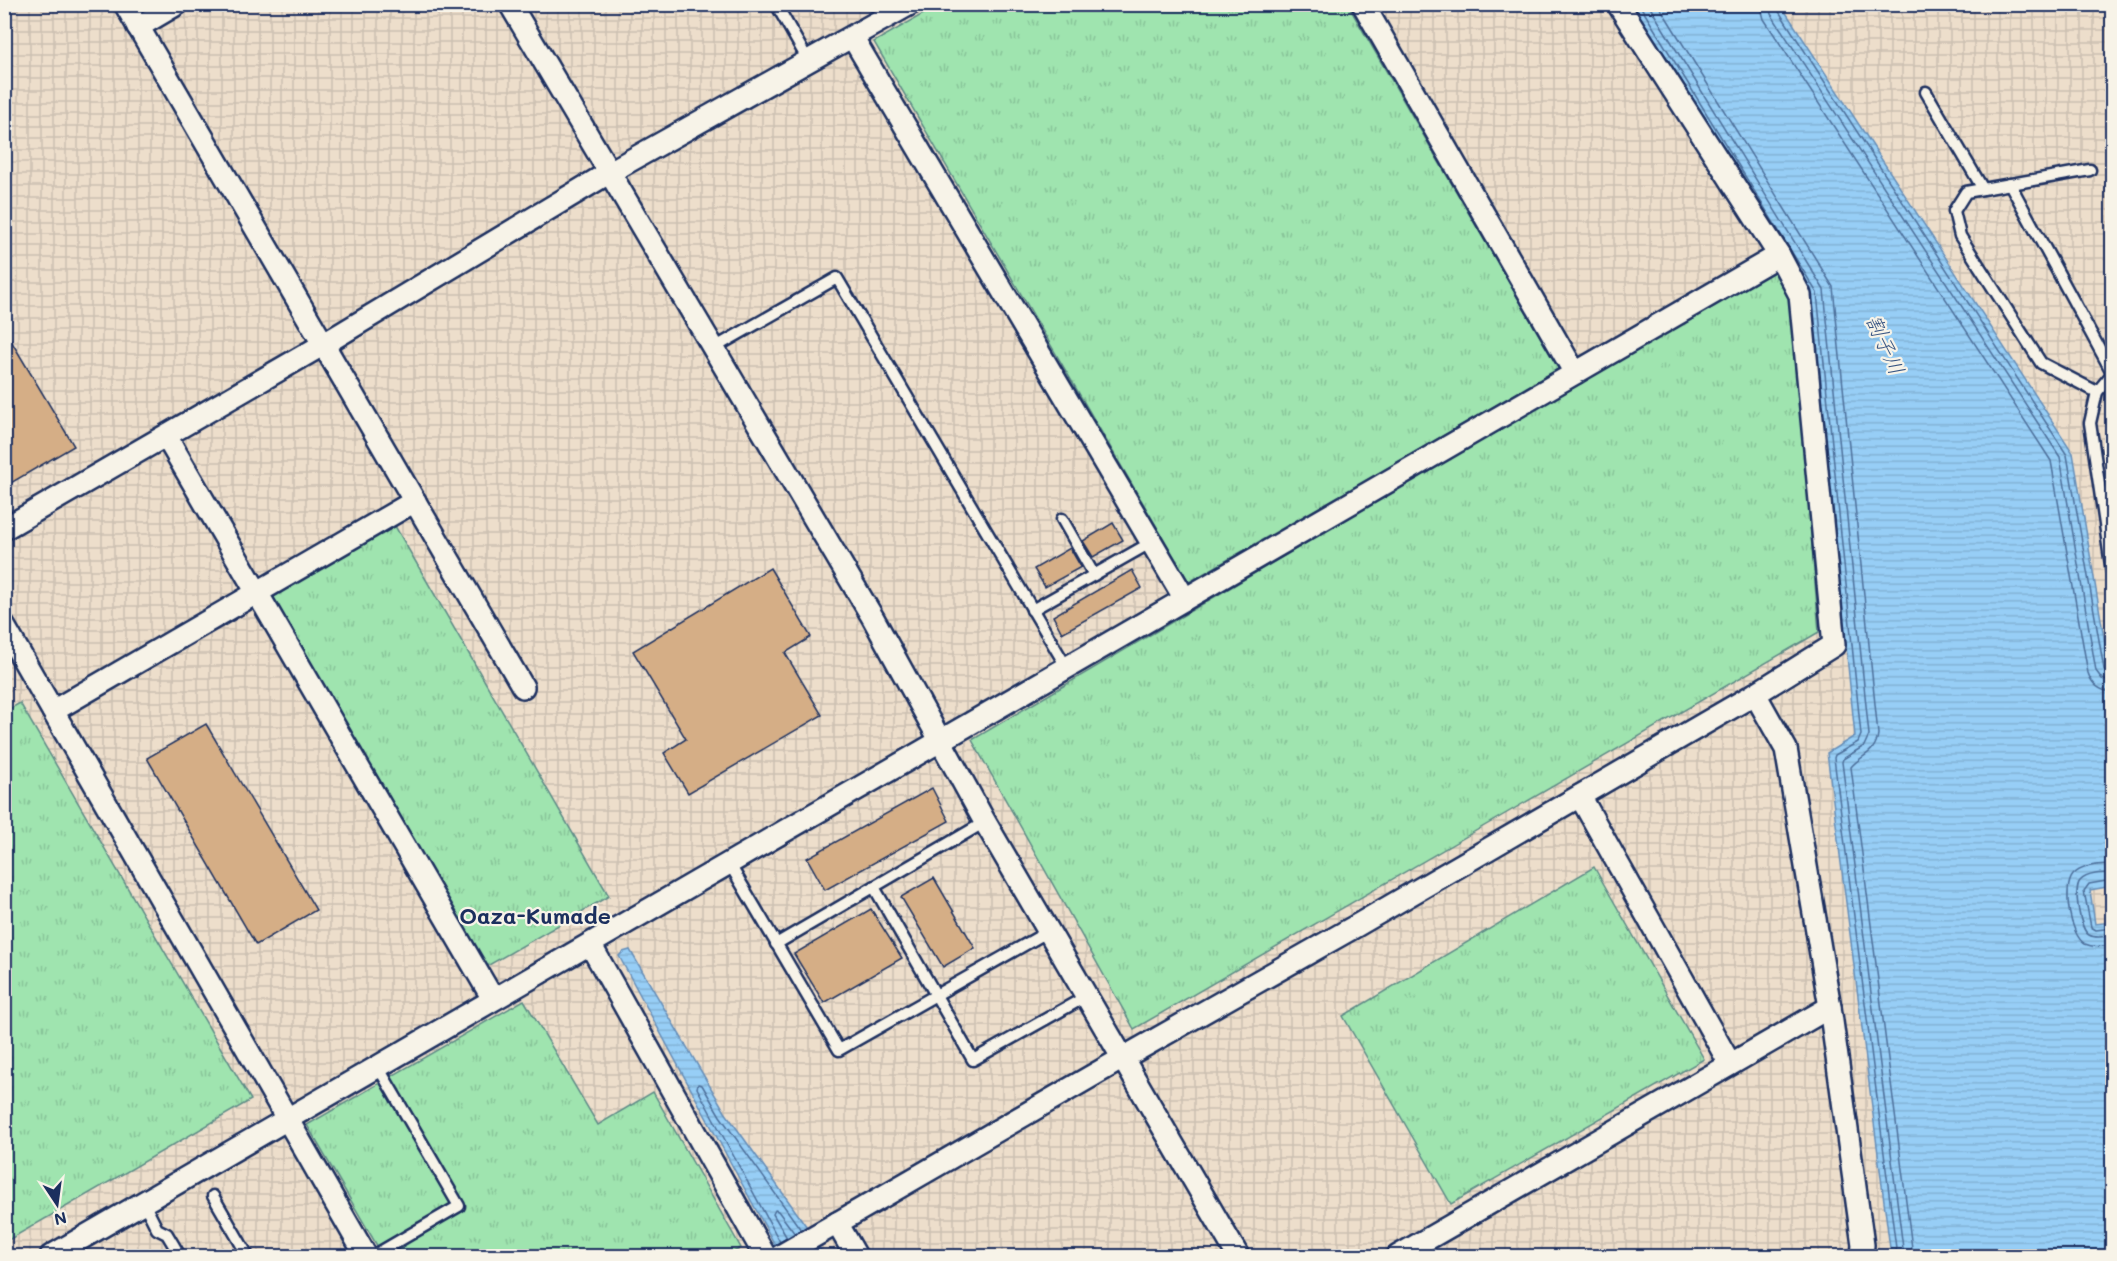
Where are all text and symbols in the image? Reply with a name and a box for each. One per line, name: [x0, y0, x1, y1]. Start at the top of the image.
water label: 割子川: [1861, 310, 1912, 379]
district label: Oaza-Kumade: [459, 901, 611, 930]
north arrow: [27, 1174, 87, 1234]
text: N: [52, 1208, 69, 1231]

